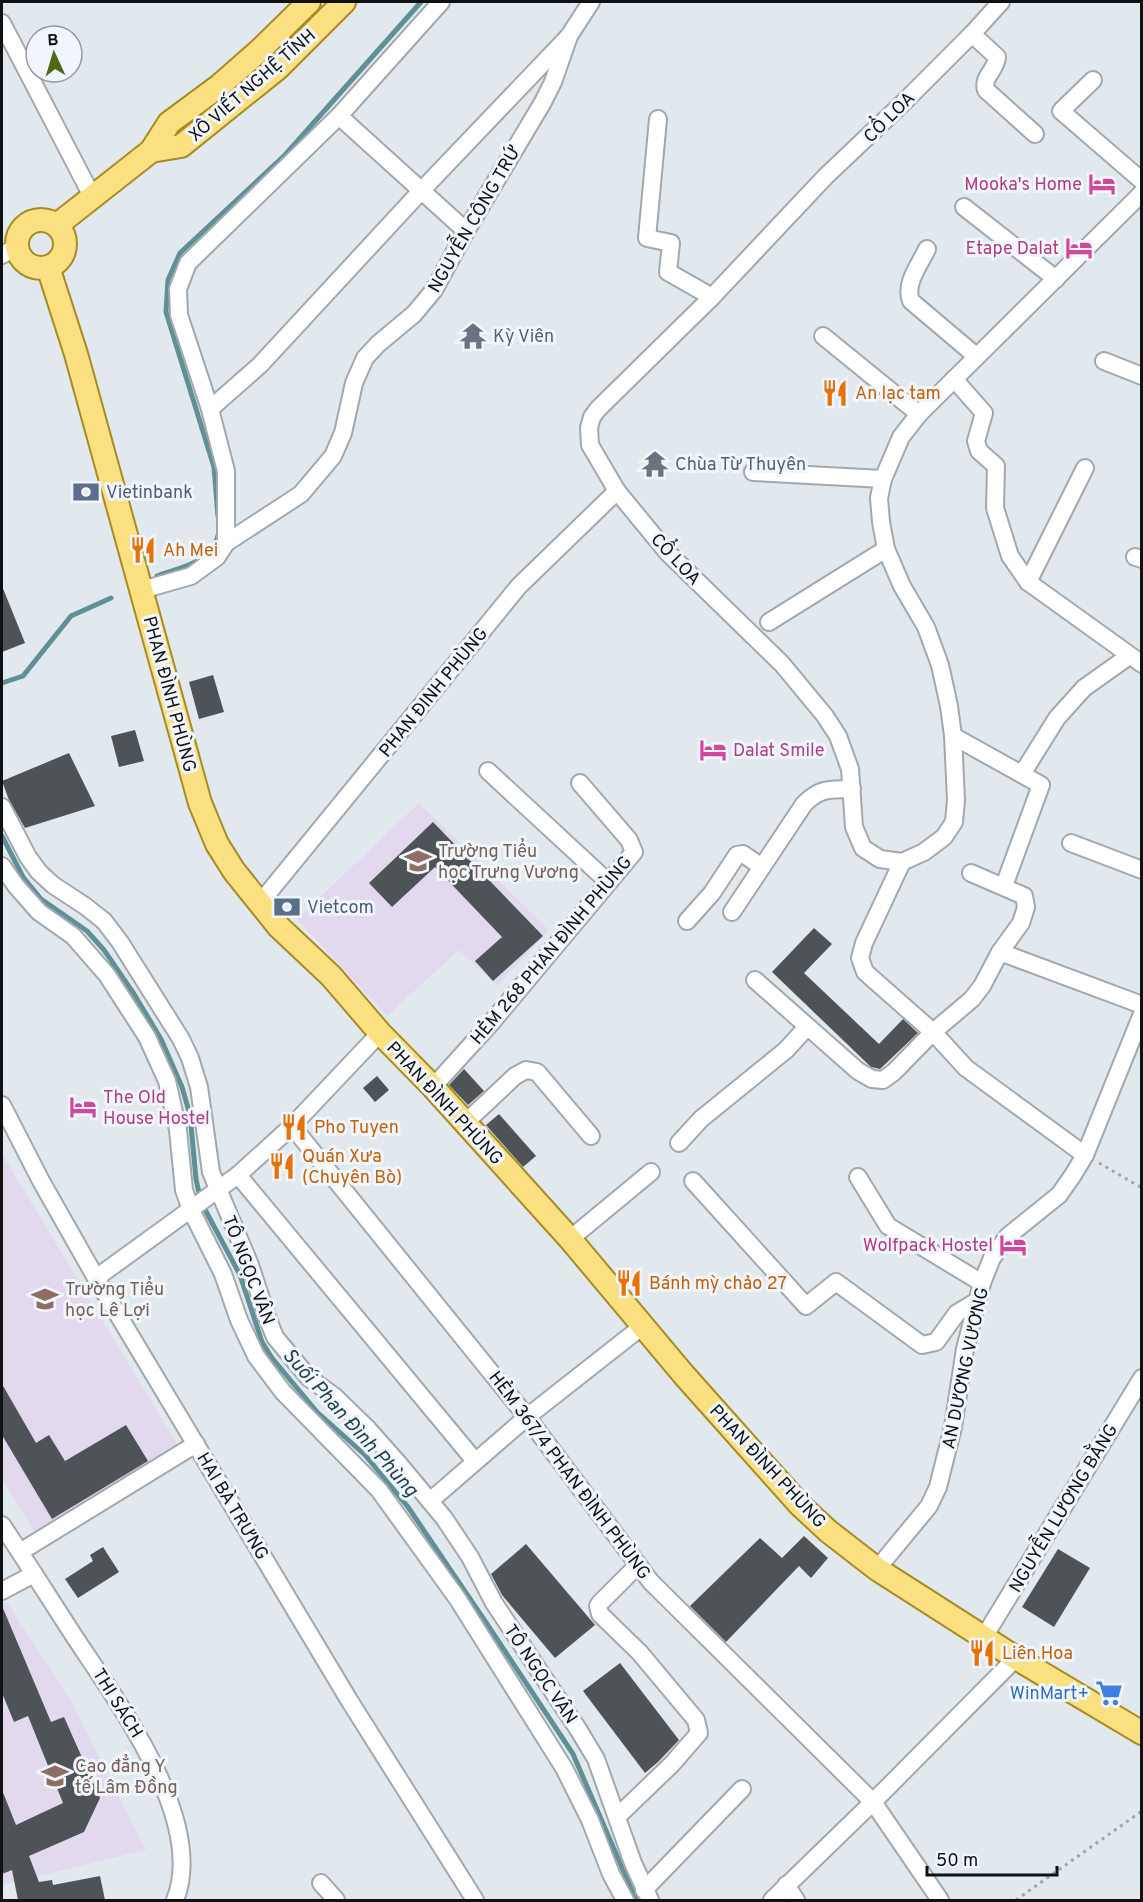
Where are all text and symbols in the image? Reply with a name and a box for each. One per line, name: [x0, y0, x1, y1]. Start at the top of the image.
street label: XÔ VIẾT NGHỆ TĨNH: [181, 21, 321, 148]
north arrow: [24, 24, 84, 84]
text: B: [47, 31, 59, 51]
street label: CỔ LOA: [855, 83, 921, 149]
street label: NGUYỄN CÔNG TRỨ: [419, 139, 527, 297]
hotel icon: Mooka's Home: [1087, 169, 1117, 199]
place label: Mooka's Home: [964, 174, 1082, 197]
hotel icon: Etape Dalat: [1064, 233, 1094, 263]
place label: Etape Dalat: [965, 238, 1059, 261]
temple icon: Kỳ Viên: [458, 321, 488, 351]
place label: Kỳ Viên: [493, 326, 554, 349]
restaurant icon: An lạc tam: [820, 378, 850, 408]
place label: An lạc tam: [855, 383, 941, 406]
temple icon: Chùa Từ Thuyên: [640, 449, 670, 479]
place label: Chùa Từ Thuyên: [675, 454, 806, 477]
bank icon: Vietinbank: [71, 477, 101, 507]
place label: Vietinbank: [106, 482, 193, 505]
street label: CỔ LOA: [645, 524, 710, 591]
restaurant icon: Ah Mei: [128, 535, 158, 565]
place label: Ah Mei: [163, 540, 218, 563]
street label: PHAN ĐÌNH PHÙNG: [137, 613, 202, 775]
street label: PHAN ĐINH PHÙNG: [373, 622, 494, 763]
hotel icon: Dalat Smile: [698, 735, 728, 765]
place label: Dalat Smile: [733, 740, 824, 763]
place label: Trường Tiểu học Trưng Vương: [438, 837, 579, 885]
school or university icon: Trường Tiểu học Trưng Vương: [403, 846, 433, 876]
street label: HẺM 268 PHAN ĐÌNH PHÙNG: [464, 850, 638, 1050]
bank icon: Vietcom: [272, 892, 302, 922]
place label: Vietcom: [307, 897, 374, 920]
street label: PHAN ĐÌNH PHÙNG: [381, 1036, 509, 1171]
place label: The Old House Hostel: [103, 1087, 210, 1131]
hotel icon: The Old House Hostel: [68, 1092, 98, 1122]
restaurant icon: Pho Tuyen: [279, 1112, 309, 1142]
place label: Pho Tuyen: [314, 1117, 399, 1140]
place label: Quán Xưa (Chuyên Bò): [302, 1146, 402, 1190]
restaurant icon: Quán Xưa (Chuyên Bò): [267, 1151, 297, 1181]
street label: TÔ NGỌC VÂN: [216, 1212, 281, 1328]
hotel icon: Wolfpack Hostel: [998, 1230, 1028, 1260]
place label: Wolfpack Hostel: [863, 1235, 993, 1258]
restaurant icon: Bánh mỳ chảo 27: [614, 1268, 644, 1298]
place label: Bánh mỳ chảo 27: [649, 1273, 787, 1296]
place label: Trường Tiểu học Lê Lợi: [65, 1275, 164, 1323]
school or university icon: Trường Tiểu học Lê Lợi: [30, 1284, 60, 1314]
street label: AN DƯƠNG VƯƠNG: [938, 1285, 995, 1451]
water label: Suối Phan Đình Phùng: [276, 1343, 425, 1504]
street label: HẺM 367/4 PHAN ĐÌNH PHÙNG: [483, 1365, 657, 1585]
street label: PHAN ĐÌNH PHÙNG: [704, 1399, 832, 1534]
street label: NGUYỄN LƯƠNG BẰNG: [1000, 1418, 1124, 1597]
street label: HAI BÀ TRƯNG: [191, 1448, 275, 1565]
street label: TÔ NGỌC VÂN: [498, 1619, 583, 1729]
restaurant icon: Liên Hoa: [967, 1638, 997, 1668]
place label: Liên Hoa: [1002, 1643, 1073, 1666]
street label: THI SÁCH: [86, 1664, 149, 1743]
supermarket icon: WinMart+: [1094, 1678, 1124, 1708]
place label: WinMart+: [1010, 1683, 1089, 1706]
place label: Cao đẳng Y tế Lâm Đồng: [75, 1753, 178, 1800]
school or university icon: Cao đẳng Y tế Lâm Đồng: [40, 1761, 70, 1791]
scale bar: [927, 1839, 1058, 1877]
text: 50 m: [936, 1850, 978, 1873]

